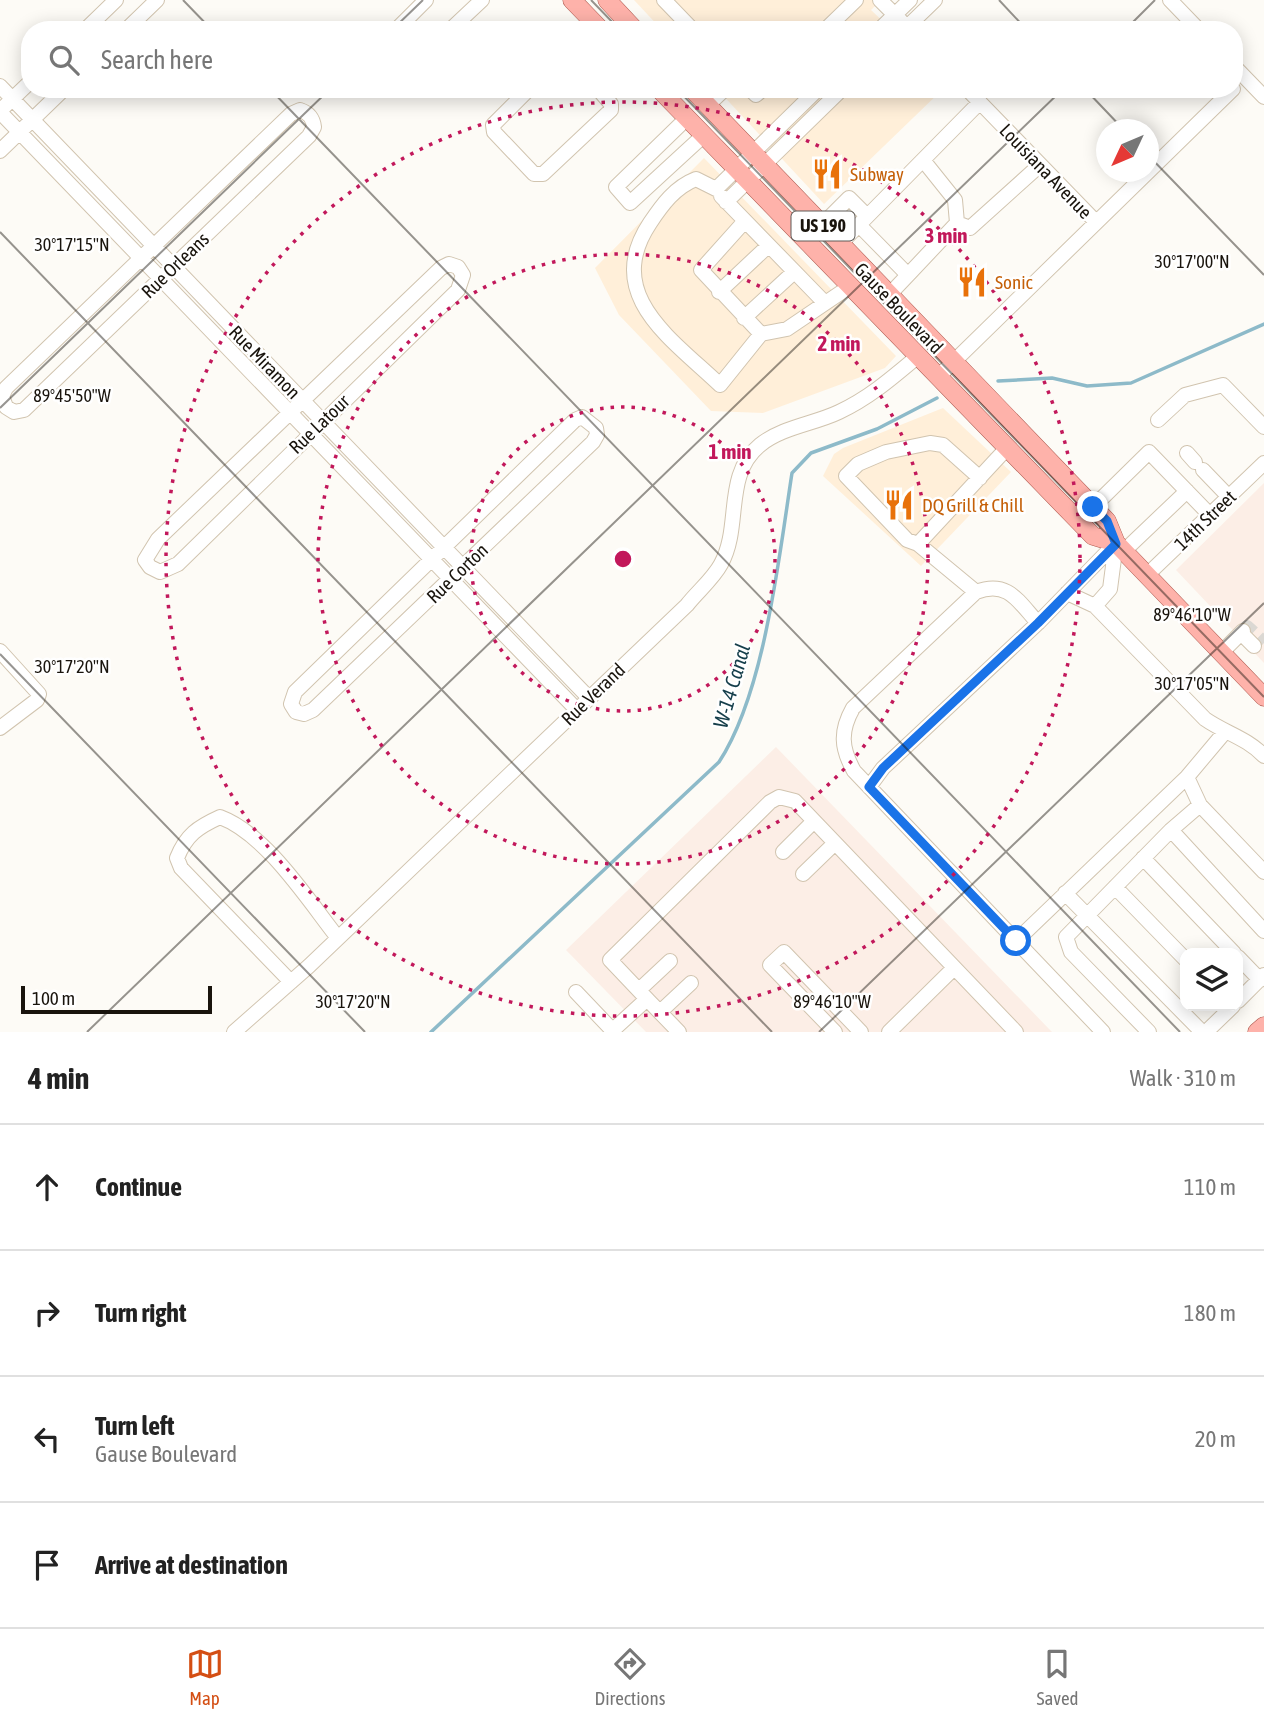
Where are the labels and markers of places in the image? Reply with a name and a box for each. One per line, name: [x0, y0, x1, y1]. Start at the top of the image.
restaurant icon: Subway: [810, 157, 844, 191]
place label: Subway: [850, 163, 904, 185]
restaurant icon: Sonic: [955, 265, 989, 299]
place label: Sonic: [995, 271, 1033, 293]
restaurant icon: DQ Grill & Chill: [882, 488, 916, 522]
place label: DQ Grill & Chill: [922, 494, 1024, 516]
centre of rings: [611, 547, 635, 571]

